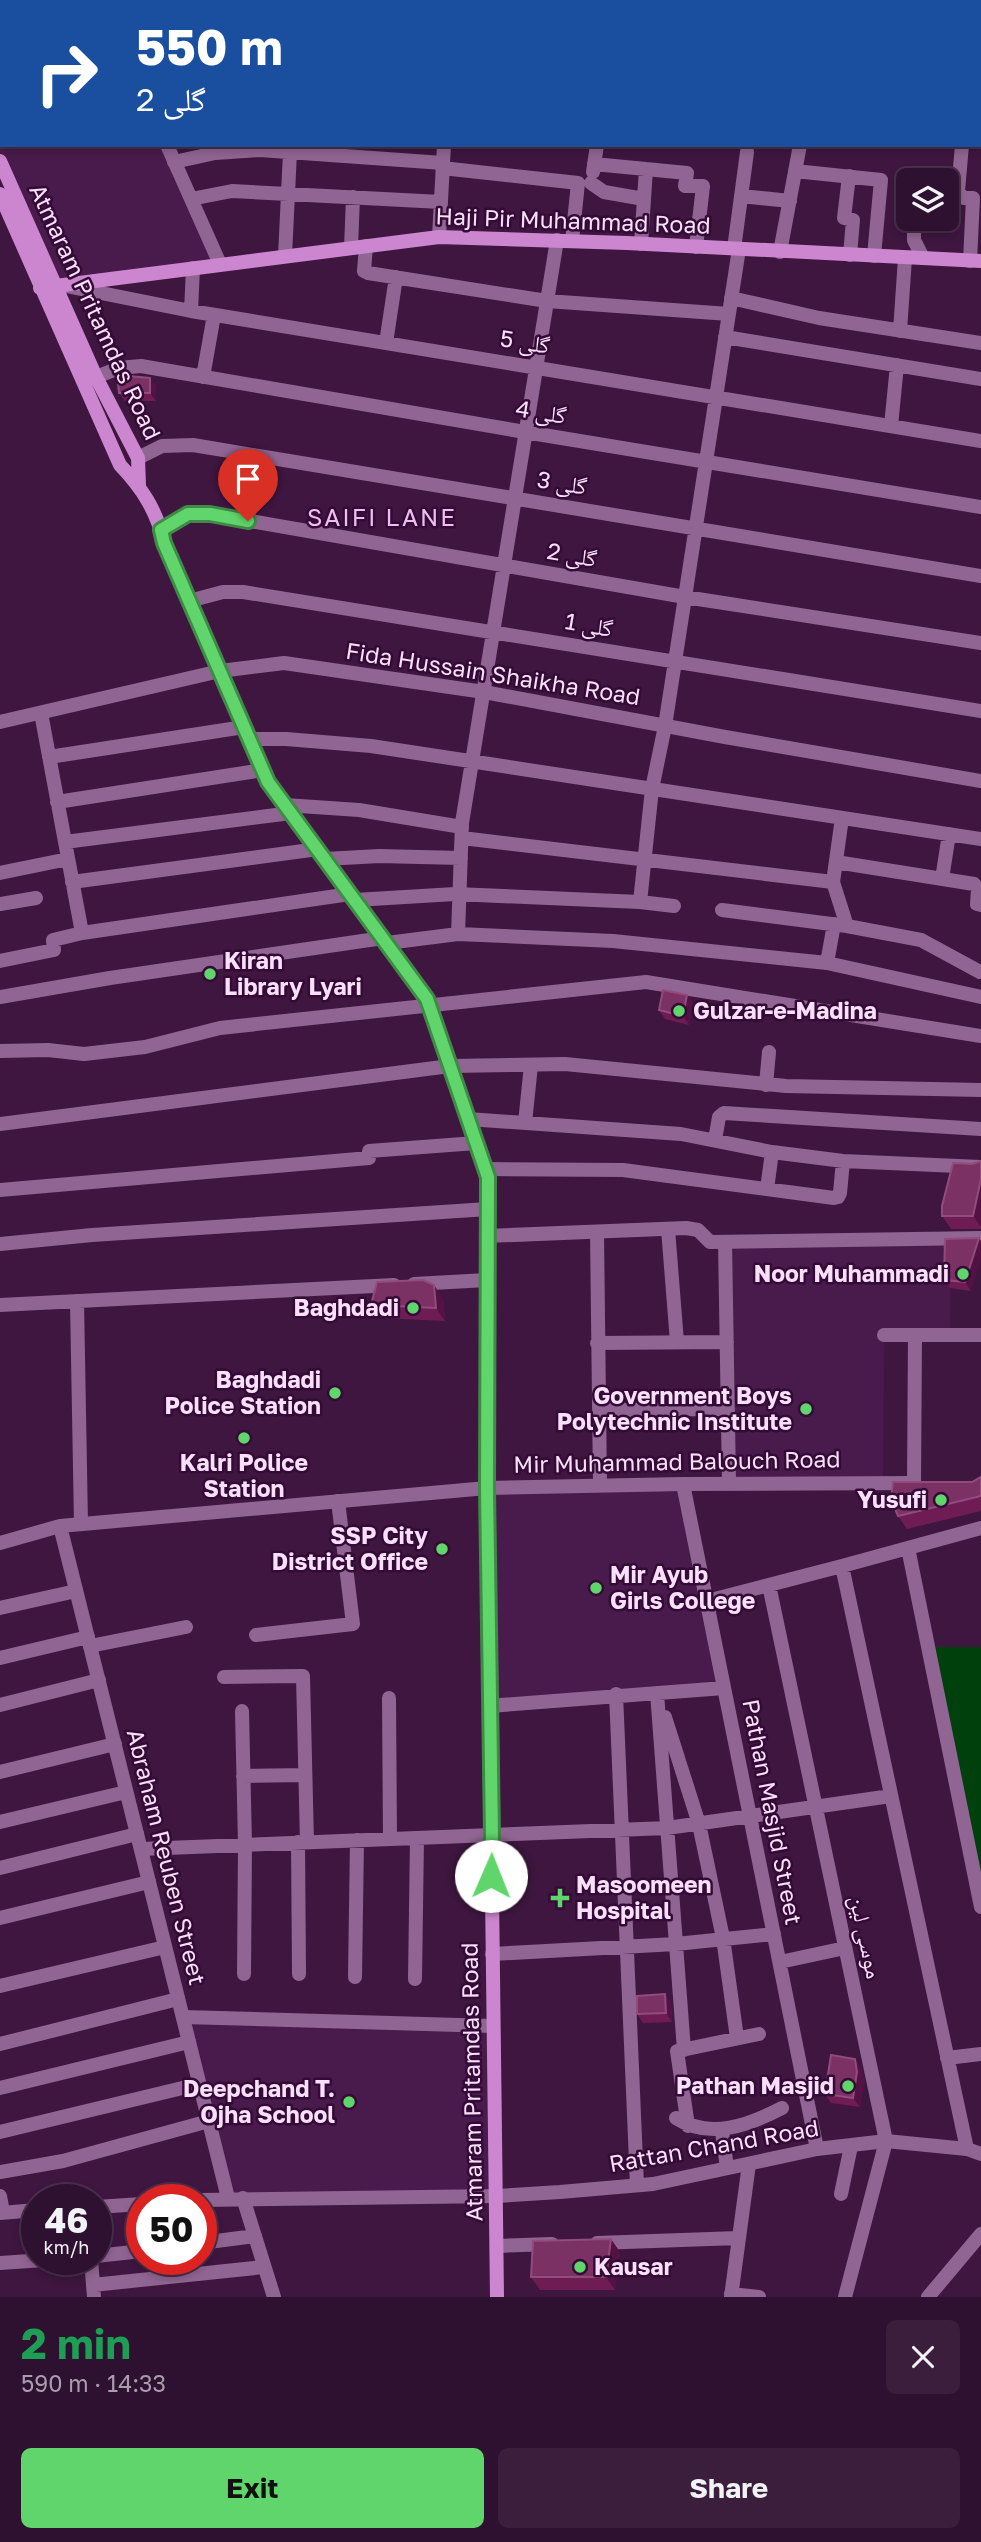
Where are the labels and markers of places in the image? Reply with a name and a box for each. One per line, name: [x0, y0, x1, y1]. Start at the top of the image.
pin: [218, 449, 278, 521]
place label: Kiran Library Lyari: [224, 946, 362, 1000]
marker: Kiran Library Lyari: [202, 966, 218, 982]
place label: Gulzar-e-Madina: [693, 996, 877, 1024]
marker: Gulzar-e-Madina: [671, 1003, 687, 1019]
place label: Noor Muhammadi: [754, 1259, 949, 1287]
marker: Noor Muhammadi: [955, 1266, 971, 1282]
place label: Baghdadi: [293, 1293, 399, 1321]
marker: Baghdadi: [405, 1300, 421, 1316]
place label: Baghdadi Police Station: [165, 1365, 321, 1419]
place label: Government Boys Polytechnic Institute: [557, 1381, 792, 1435]
marker: Baghdadi Police Station: [327, 1385, 343, 1401]
marker: Government Boys Polytechnic Institute: [798, 1401, 814, 1417]
marker: Kalri Police Station: [236, 1430, 252, 1446]
place label: Kalri Police Station: [180, 1448, 308, 1502]
place label: Yusufi: [857, 1485, 927, 1513]
marker: Yusufi: [933, 1492, 949, 1508]
place label: SSP City District Office: [272, 1521, 428, 1575]
marker: SSP City District Office: [434, 1541, 450, 1557]
place label: Mir Ayub Girls College: [610, 1560, 755, 1614]
marker: Mir Ayub Girls College: [588, 1580, 604, 1596]
place label: Masoomeen Hospital: [576, 1870, 711, 1924]
marker: Masoomeen Hospital: [550, 1888, 570, 1908]
place label: Pathan Masjid: [676, 2071, 834, 2099]
place label: Deepchand T. Ojha School: [183, 2074, 335, 2128]
marker: Pathan Masjid: [840, 2078, 856, 2094]
marker: Deepchand T. Ojha School: [341, 2094, 357, 2110]
place label: Kausar: [594, 2252, 673, 2280]
marker: Kausar: [572, 2259, 588, 2275]

